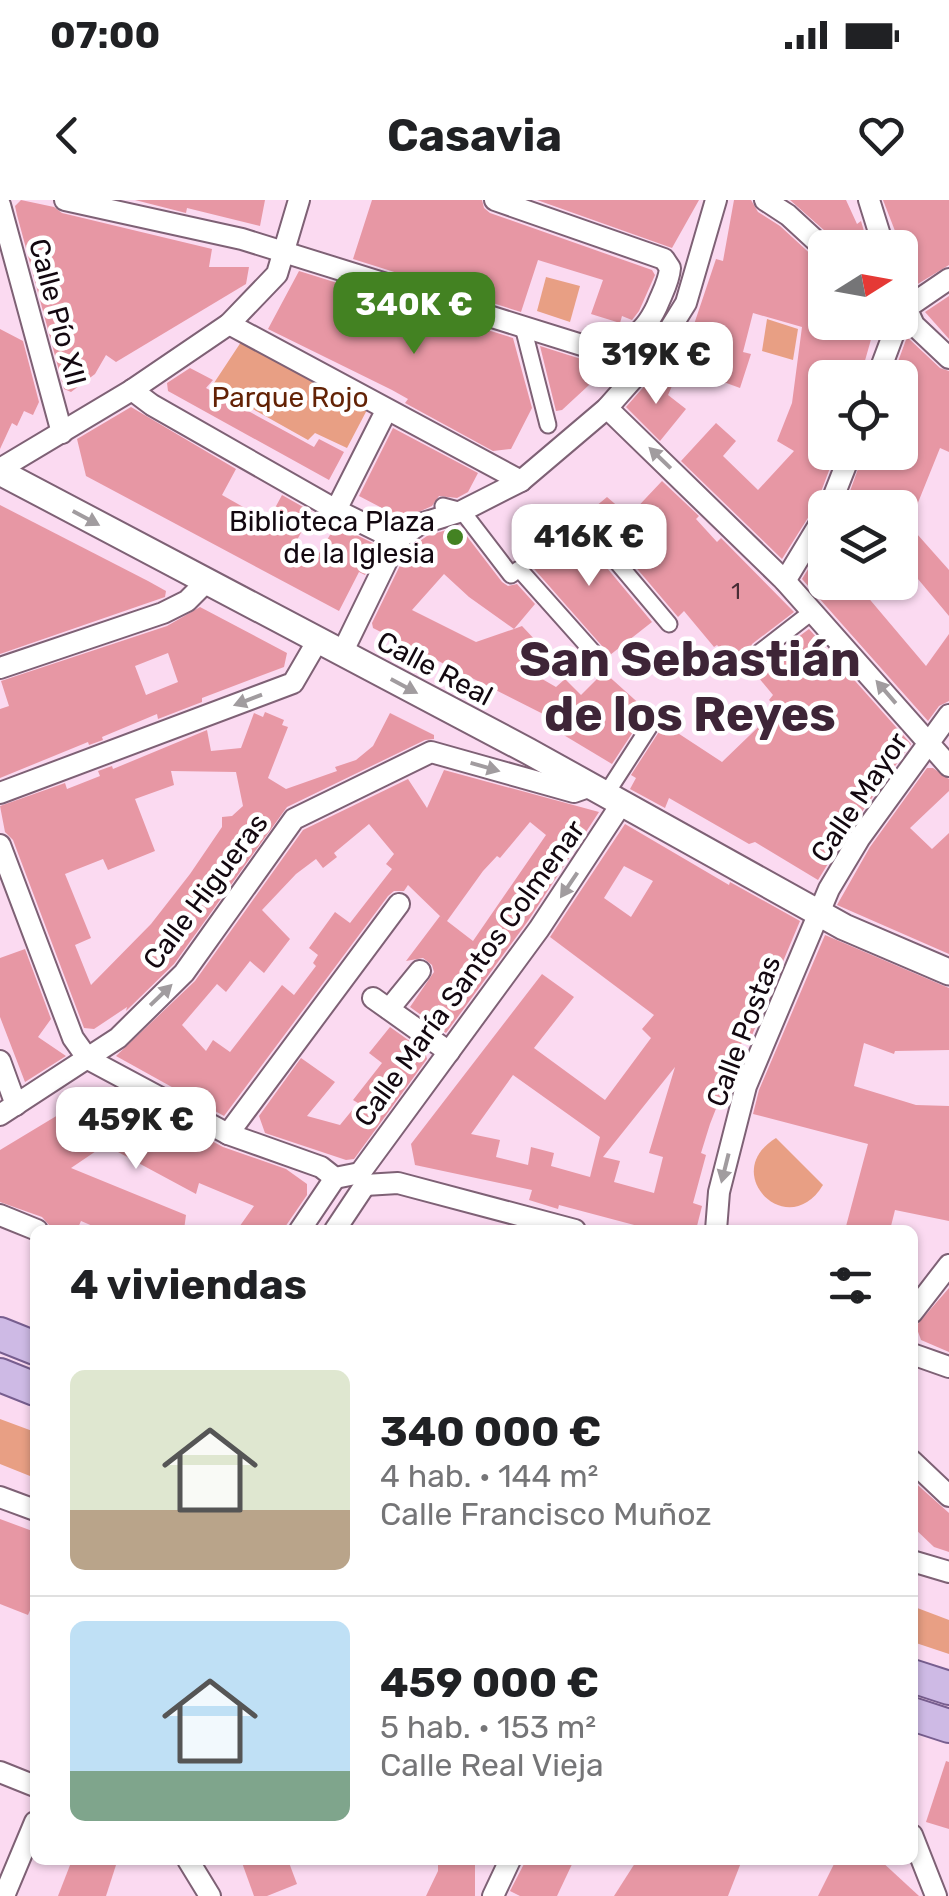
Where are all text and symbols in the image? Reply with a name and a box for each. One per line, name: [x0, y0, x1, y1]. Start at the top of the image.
text: 07:00: [50, 12, 160, 58]
icon: back: [40, 108, 95, 163]
icon: heart: [854, 108, 909, 163]
text: Casavia: [387, 109, 562, 162]
north arrow: [808, 230, 918, 340]
map controls: [808, 230, 918, 600]
street label: Calle Pío XII: [22, 235, 93, 389]
pin: 340K €: [333, 272, 495, 357]
text: 340K €: [355, 285, 473, 323]
pin: 319K €: [575, 322, 737, 407]
text: 319K €: [601, 335, 711, 373]
button: locate: [808, 360, 918, 470]
park label: Parque Rojo: [211, 381, 369, 414]
one-way arrow: [649, 447, 673, 471]
button: layers: [808, 490, 918, 600]
pin: 416K €: [508, 504, 670, 589]
place label: Biblioteca Plaza de la Iglesia: [229, 505, 435, 570]
one-way arrow: [72, 509, 100, 526]
text: 416K €: [534, 517, 644, 555]
marker: Biblioteca Plaza de la Iglesia: [444, 526, 466, 548]
house number: 1: [731, 578, 741, 605]
street label: Calle Real: [371, 624, 498, 713]
district label: San Sebastián de los Reyes: [519, 631, 861, 743]
one-way arrow: [390, 677, 419, 694]
one-way arrow: [875, 680, 897, 705]
one-way arrow: [233, 692, 263, 708]
street label: Calle Mayor: [804, 726, 915, 868]
one-way arrow: [471, 760, 501, 775]
street label: Calle Higueras: [136, 807, 275, 976]
street label: Calle María Santos Colmenar: [347, 813, 592, 1133]
one-way arrow: [560, 871, 578, 898]
street label: Calle Postas: [700, 951, 787, 1111]
one-way arrow: [149, 983, 173, 1007]
pin: 459K €: [55, 1087, 217, 1172]
text: 459K €: [78, 1100, 194, 1138]
one-way arrow: [717, 1153, 733, 1184]
icon: filters: [823, 1258, 878, 1313]
text: 4 viviendas: [70, 1260, 307, 1310]
text: 340 000 €: [380, 1407, 601, 1457]
icon: home: [150, 1410, 270, 1530]
text: 4 hab. · 144 m²: [380, 1457, 599, 1495]
text: Calle Francisco Muñoz: [380, 1495, 712, 1533]
text: 459 000 €: [380, 1658, 599, 1708]
icon: home: [150, 1661, 270, 1781]
text: 5 hab. · 153 m²: [380, 1708, 596, 1746]
text: Calle Real Vieja: [380, 1746, 604, 1784]

